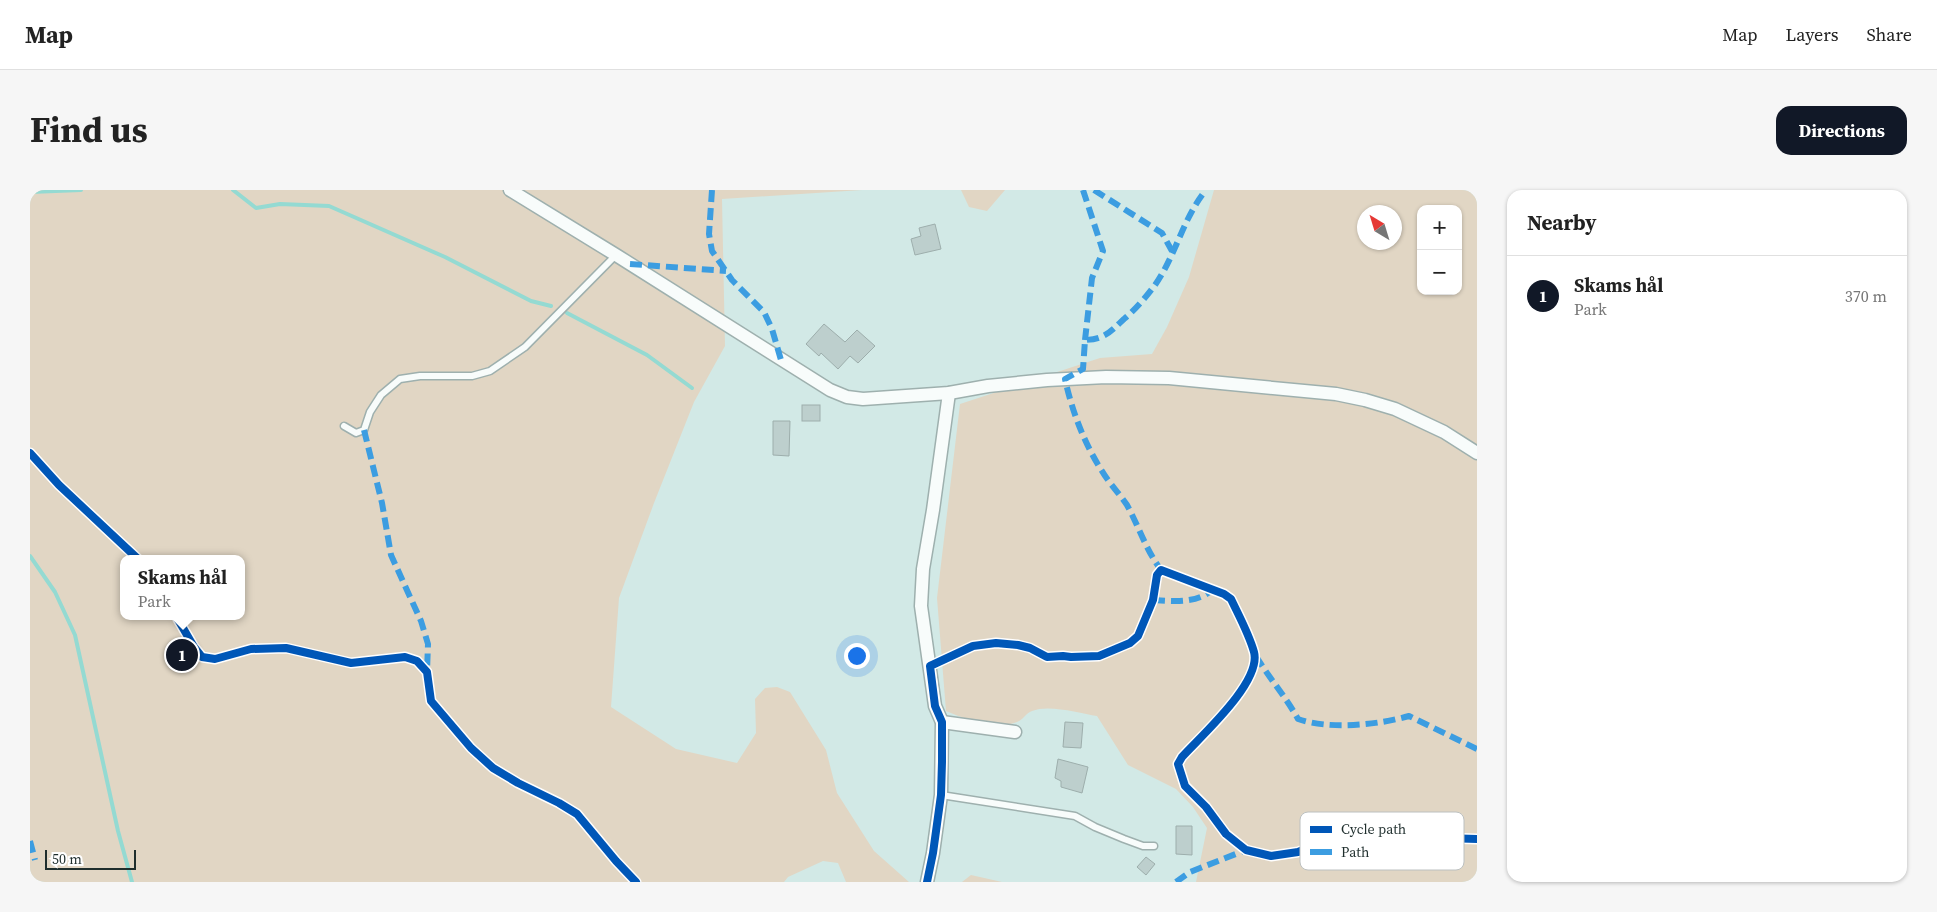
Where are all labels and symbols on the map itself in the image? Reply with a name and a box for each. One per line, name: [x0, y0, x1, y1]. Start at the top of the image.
north arrow: [1357, 205, 1402, 250]
pin: 1: [166, 636, 198, 674]
your location: [844, 643, 870, 669]
legend: [1300, 812, 1464, 870]
text: Cycle path: [1341, 819, 1406, 839]
text: Path: [1341, 842, 1369, 862]
scale bar: [45, 847, 136, 870]

